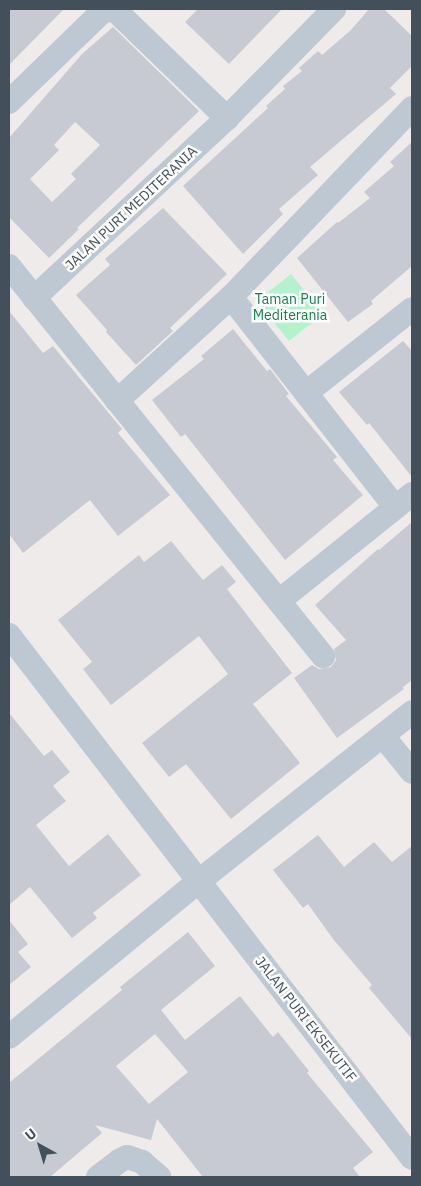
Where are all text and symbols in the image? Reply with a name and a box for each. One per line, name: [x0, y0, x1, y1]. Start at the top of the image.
street label: JALAN PURI MEDITERANIA: [62, 142, 200, 274]
park label: Taman Puri Mediterania: [253, 291, 327, 324]
street label: JALAN PURI EKSEKUTIF: [252, 953, 360, 1085]
north arrow: [15, 1121, 65, 1171]
text: U: [21, 1124, 40, 1144]

